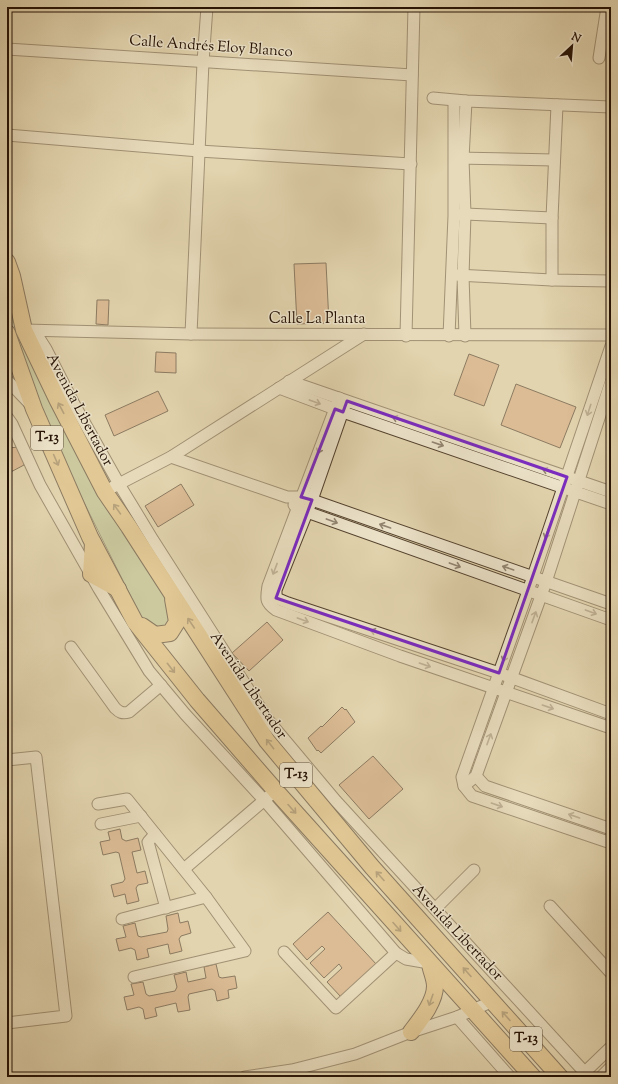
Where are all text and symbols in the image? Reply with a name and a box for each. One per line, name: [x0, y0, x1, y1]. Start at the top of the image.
north arrow: [552, 26, 592, 66]
text: N: [568, 28, 584, 47]
street label: Calle Andrés Eloy Blanco: [129, 31, 293, 63]
street label: Calle La Planta: [269, 309, 365, 330]
street label: Avenida Libertador: [40, 350, 118, 471]
one-way arrow: [309, 398, 321, 406]
one-way arrow: [57, 402, 65, 414]
one-way arrow: [585, 403, 592, 416]
one-way arrow: [393, 414, 405, 422]
road number: T-13: [31, 426, 63, 450]
one-way arrow: [316, 441, 324, 453]
one-way arrow: [432, 441, 444, 449]
one-way arrow: [53, 454, 61, 466]
one-way arrow: [542, 466, 554, 474]
one-way arrow: [113, 504, 121, 515]
one-way arrow: [326, 518, 338, 526]
one-way arrow: [380, 521, 392, 529]
one-way arrow: [543, 526, 550, 539]
one-way arrow: [448, 561, 460, 569]
one-way arrow: [270, 563, 278, 575]
one-way arrow: [502, 564, 515, 571]
one-way arrow: [584, 609, 596, 617]
one-way arrow: [531, 610, 538, 623]
one-way arrow: [297, 617, 310, 624]
one-way arrow: [187, 618, 195, 629]
street label: Avenida Libertador: [204, 628, 292, 744]
one-way arrow: [370, 628, 382, 636]
one-way arrow: [500, 649, 508, 661]
one-way arrow: [419, 661, 431, 669]
one-way arrow: [167, 662, 176, 673]
one-way arrow: [542, 704, 555, 711]
one-way arrow: [486, 733, 494, 745]
one-way arrow: [265, 738, 274, 749]
road number: T-13: [280, 763, 312, 787]
one-way arrow: [490, 801, 502, 809]
one-way arrow: [288, 804, 297, 814]
one-way arrow: [568, 812, 580, 820]
one-way arrow: [375, 870, 384, 881]
street label: Avenida Libertador: [407, 880, 508, 986]
one-way arrow: [393, 922, 402, 932]
one-way arrow: [462, 967, 471, 978]
one-way arrow: [426, 993, 434, 1005]
one-way arrow: [502, 1011, 511, 1022]
road number: T-13: [510, 1027, 542, 1051]

